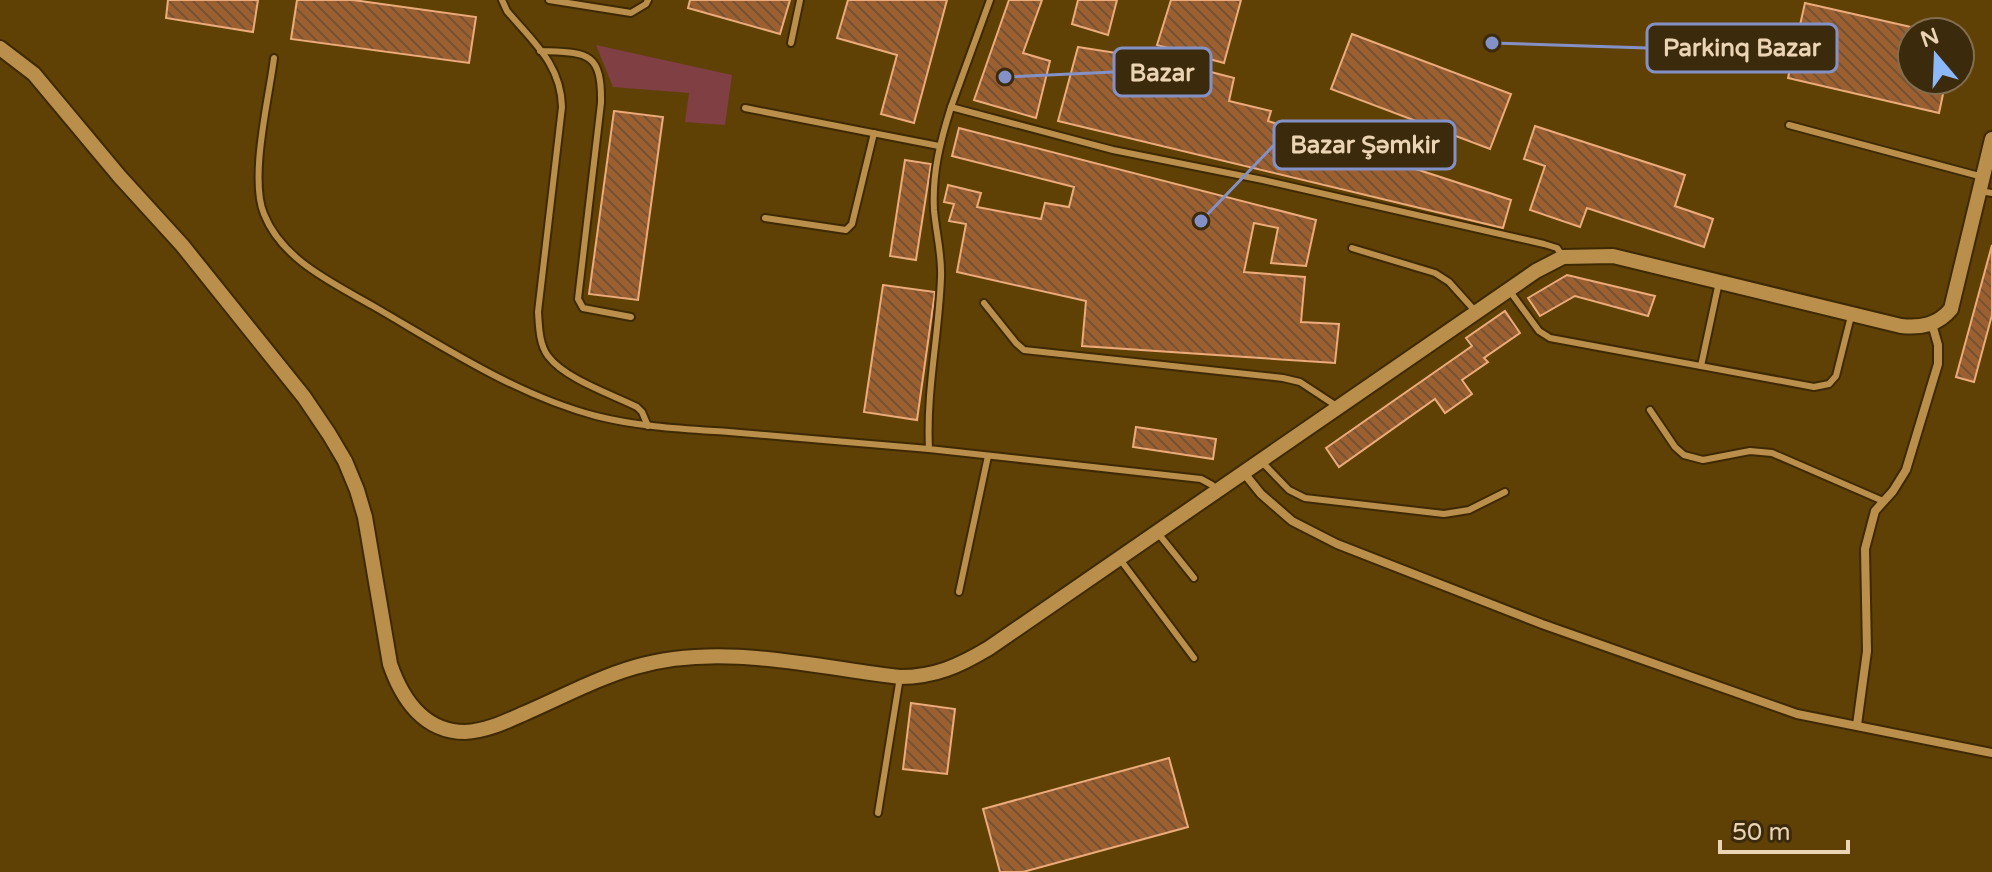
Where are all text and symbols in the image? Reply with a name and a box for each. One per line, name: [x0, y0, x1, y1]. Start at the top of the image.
north arrow: [1896, 16, 1976, 96]
text: N: [1917, 23, 1942, 53]
callout: Parkinq Bazar: [1647, 24, 1837, 72]
text: Parkinq Bazar: [1663, 34, 1822, 63]
callout: Bazar: [1114, 48, 1211, 96]
text: Bazar: [1130, 59, 1195, 88]
callout: Bazar Şəmkir: [1274, 121, 1455, 169]
text: Bazar Şəmkir: [1290, 131, 1441, 160]
scale bar: [1720, 804, 1848, 854]
text: 50 m: [1732, 818, 1790, 847]

